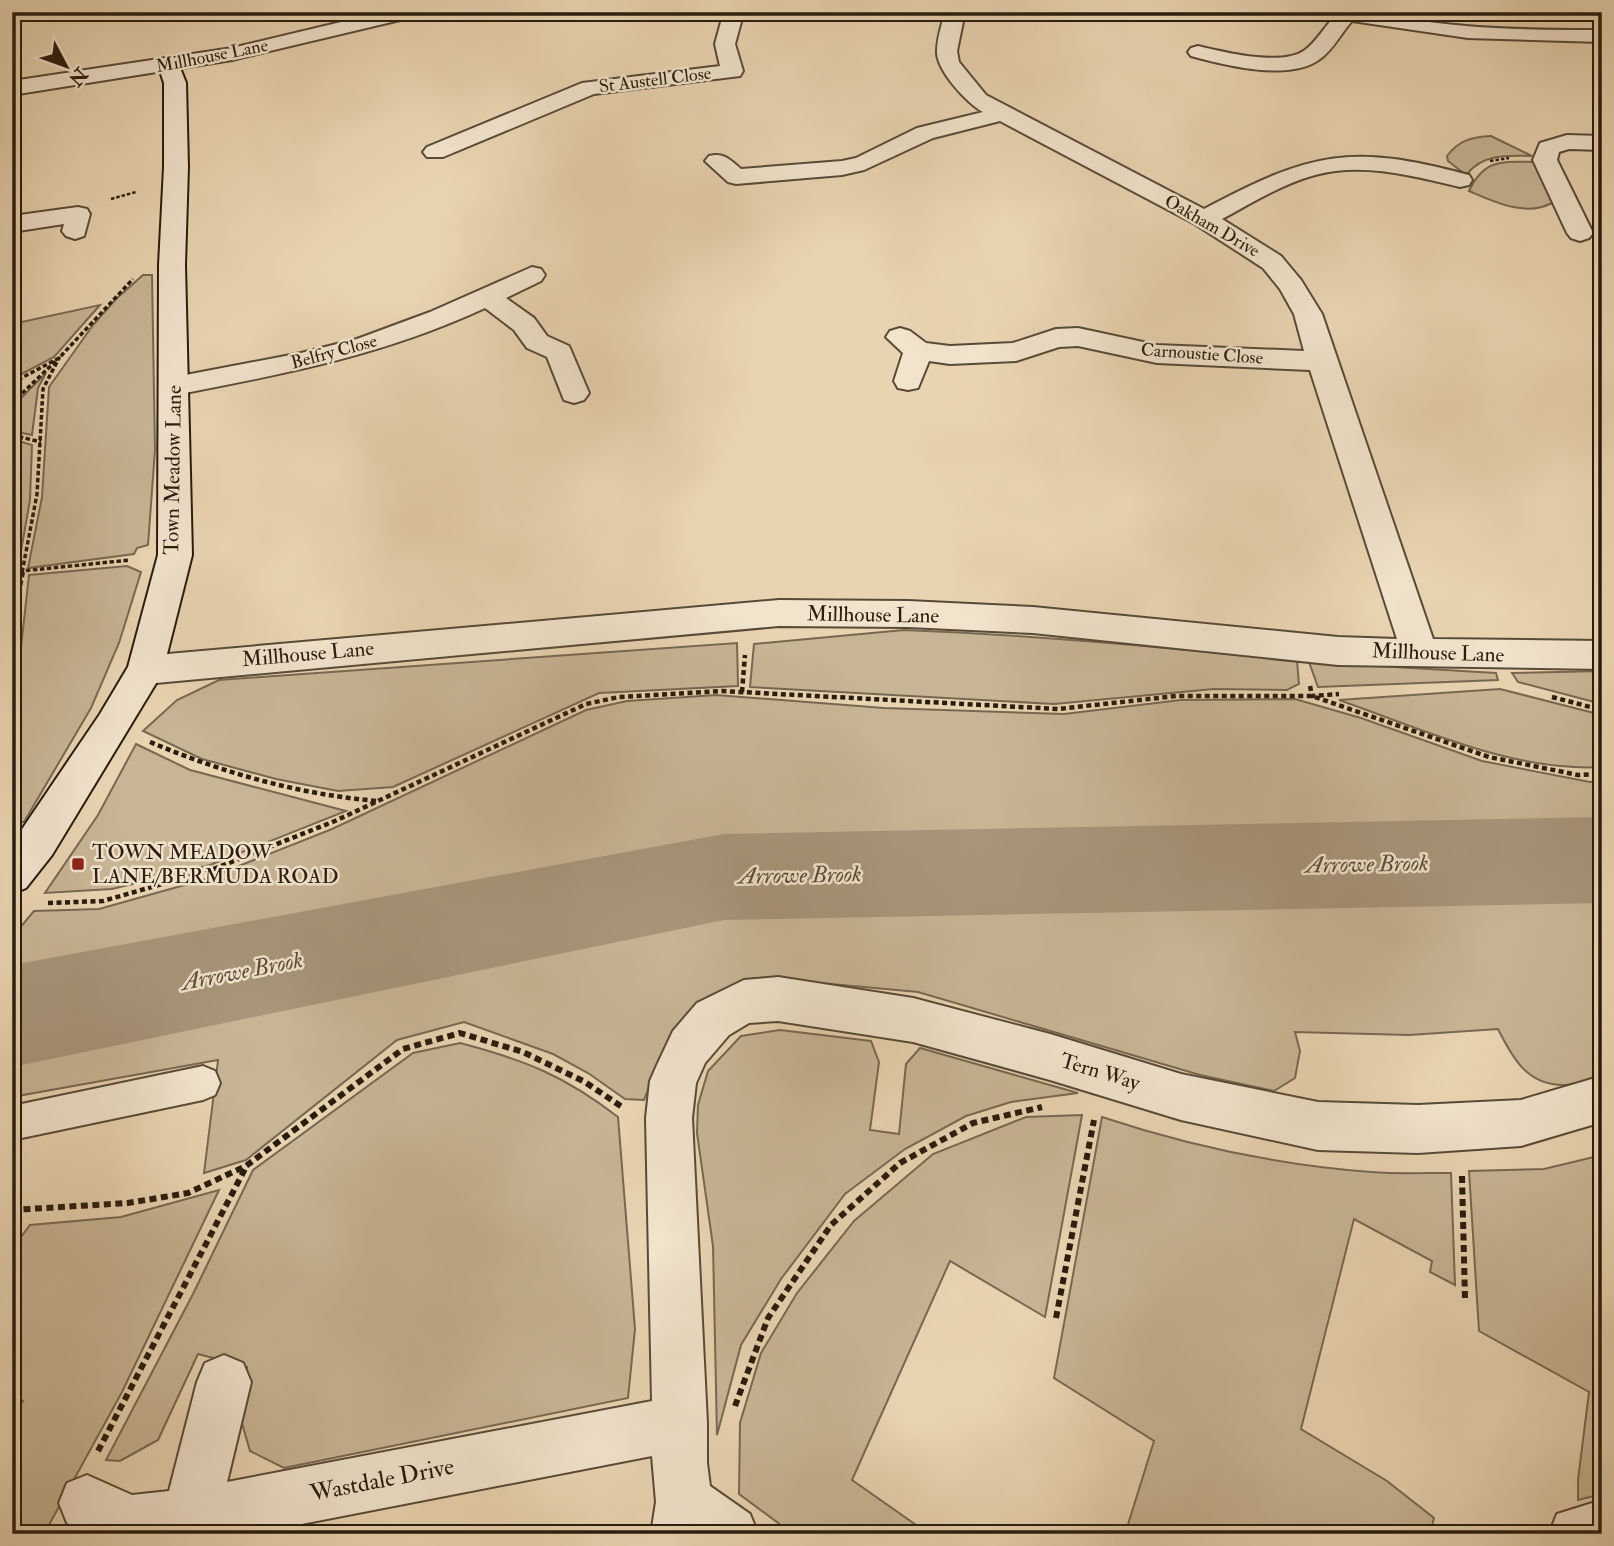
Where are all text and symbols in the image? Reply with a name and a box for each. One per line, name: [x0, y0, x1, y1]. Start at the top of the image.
north arrow: [32, 32, 102, 102]
street label: Millhouse Lane: [154, 34, 270, 78]
text: N: [63, 61, 93, 92]
street label: St Austell Close: [598, 62, 713, 98]
street label: Oakham Drive: [1160, 189, 1264, 263]
street label: Belfry Close: [288, 329, 380, 375]
street label: Carnoustie Close: [1140, 338, 1264, 370]
street label: Town Meadow Lane: [158, 385, 188, 555]
street label: Millhouse Lane: [807, 600, 940, 630]
street label: Millhouse Lane: [241, 635, 375, 673]
street label: Millhouse Lane: [1371, 637, 1505, 669]
place label: TOWN MEADOW LANE/BERMUDA ROAD: [92, 839, 339, 890]
water label: Arrowe Brook: [1302, 848, 1429, 880]
marker: TOWN MEADOW LANE/BERMUDA ROAD: [70, 856, 86, 872]
water label: Arrowe Brook: [735, 859, 862, 891]
water label: Arrowe Brook: [176, 945, 305, 998]
street label: Tern Way: [1057, 1047, 1144, 1097]
street label: Wastdale Drive: [306, 1451, 457, 1509]

